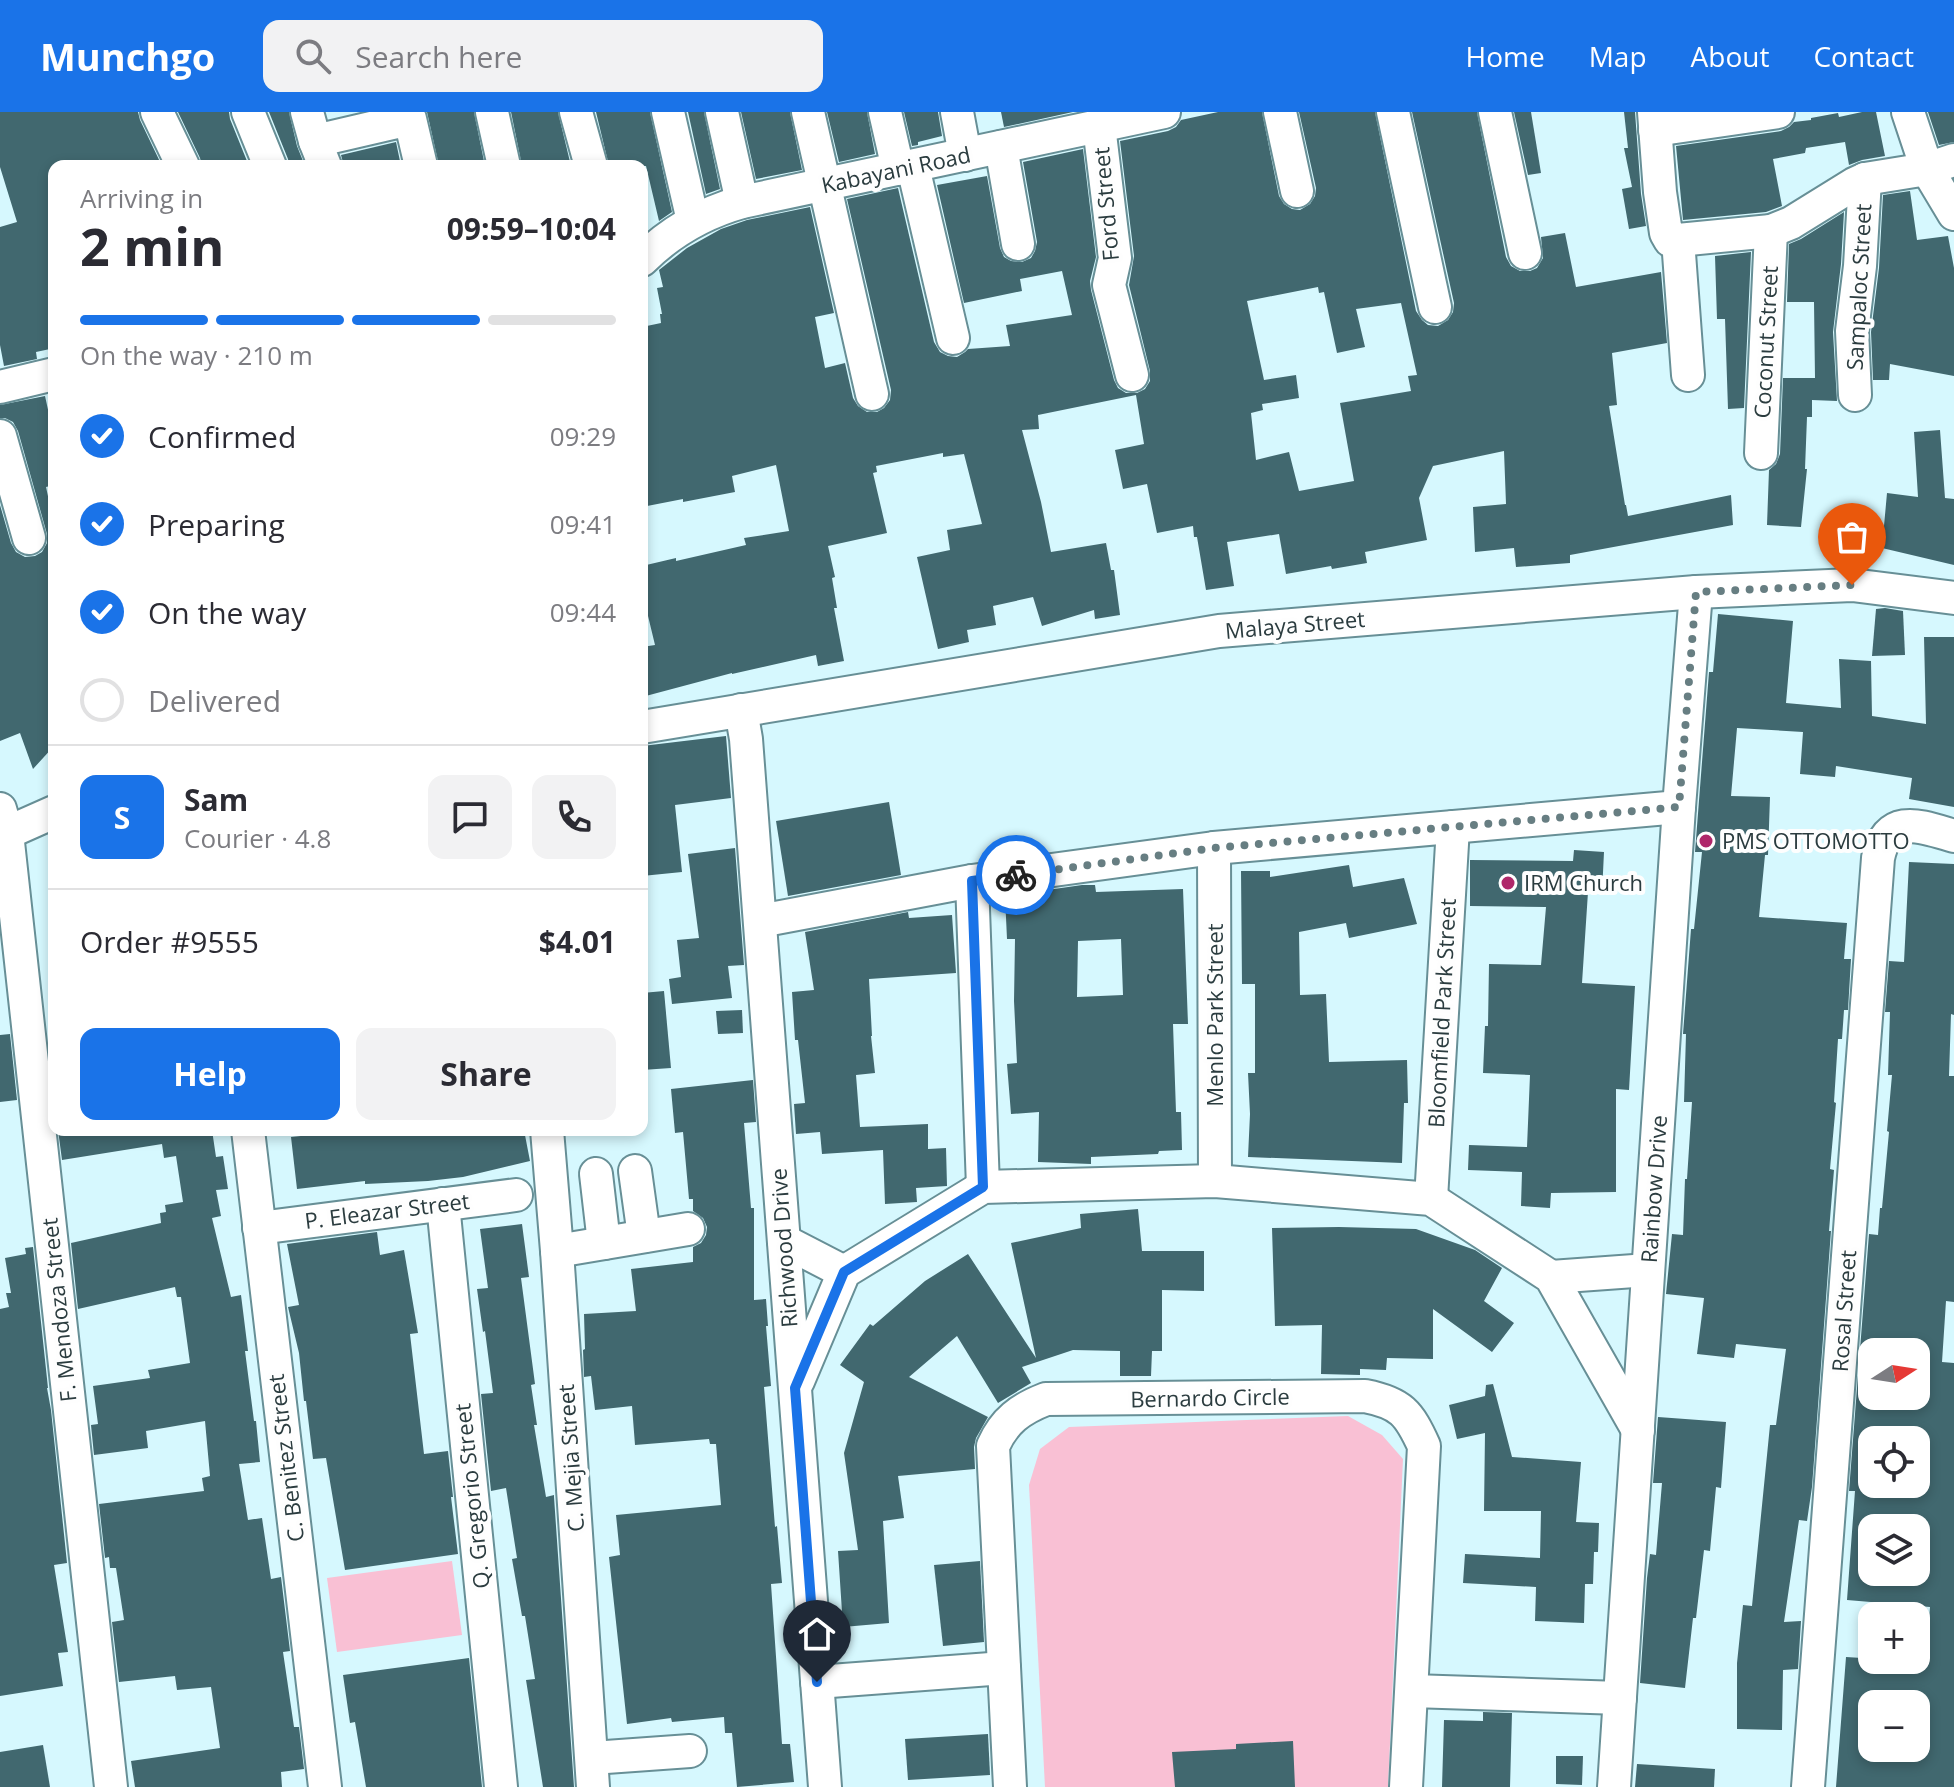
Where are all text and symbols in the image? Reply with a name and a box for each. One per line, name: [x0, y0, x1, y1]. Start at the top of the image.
search box: [263, 20, 823, 92]
text: Munchgo: [40, 30, 215, 82]
icon: search: [291, 34, 335, 78]
text: Search here: [355, 36, 522, 77]
text: Home: [1466, 37, 1545, 75]
text: Map: [1589, 37, 1647, 75]
text: About: [1691, 37, 1769, 75]
text: Contact: [1813, 37, 1914, 75]
street label: Kabayani Road: [818, 139, 973, 199]
street label: Ford Street: [1085, 146, 1125, 262]
text: Arriving in: [80, 180, 203, 216]
street label: Sampaloc Street: [1839, 203, 1877, 371]
text: 09:59–10:04: [447, 208, 616, 249]
text: 2 min: [80, 210, 224, 281]
street label: Coconut Street: [1746, 265, 1784, 419]
text: On the way · 210 m: [80, 337, 313, 373]
icon: check: [80, 414, 124, 458]
text: Confirmed: [148, 416, 296, 457]
text: 09:29: [550, 418, 616, 454]
icon: check: [80, 502, 124, 546]
pin: [1818, 503, 1886, 585]
text: Preparing: [148, 504, 285, 545]
text: 09:41: [550, 506, 616, 542]
icon: bag: [1830, 515, 1874, 559]
icon: check: [80, 590, 124, 634]
text: On the way: [148, 592, 306, 633]
text: 09:44: [550, 594, 616, 630]
street label: Malaya Street: [1224, 603, 1366, 645]
text: Delivered: [148, 680, 281, 721]
button: chat: [428, 775, 512, 859]
button: phone: [532, 775, 616, 859]
text: Sam: [184, 779, 248, 820]
text: S: [114, 797, 130, 838]
text: Courier · 4.8: [184, 820, 331, 856]
place label: PMS OTTOMOTTO: [1722, 825, 1910, 855]
marker: PMS OTTOMOTTO: [1697, 832, 1715, 850]
courier: [976, 835, 1056, 915]
icon: bike: [994, 853, 1038, 897]
place label: IRM Church: [1524, 867, 1643, 897]
marker: IRM Church: [1499, 874, 1517, 892]
street label: Bloomfield Park Street: [1420, 897, 1462, 1128]
text: Order #9555: [80, 921, 259, 962]
text: $4.01: [539, 921, 616, 962]
street label: Menlo Park Street: [1199, 923, 1229, 1107]
button: Help: [80, 1028, 340, 1120]
button: Share: [356, 1028, 616, 1120]
street label: Rainbow Drive: [1633, 1114, 1673, 1264]
street label: Richwood Drive: [762, 1167, 804, 1329]
street label: P. Eleazar Street: [303, 1185, 471, 1235]
street label: F. Mendoza Street: [33, 1216, 83, 1404]
street label: Rosal Street: [1824, 1249, 1862, 1373]
north arrow: [1858, 1338, 1930, 1410]
map controls: [1858, 1338, 1930, 1762]
street label: C. Benitez Street: [260, 1372, 310, 1544]
street label: Bernardo Circle: [1130, 1381, 1290, 1413]
street label: C. Mejia Street: [550, 1383, 590, 1533]
street label: Q. Gregorio Street: [446, 1402, 496, 1590]
button: locate: [1858, 1426, 1930, 1498]
button: layers: [1858, 1514, 1930, 1586]
pin: [783, 1600, 851, 1682]
button: +: [1858, 1602, 1930, 1674]
icon: home: [795, 1612, 839, 1656]
button: −: [1858, 1690, 1930, 1762]

